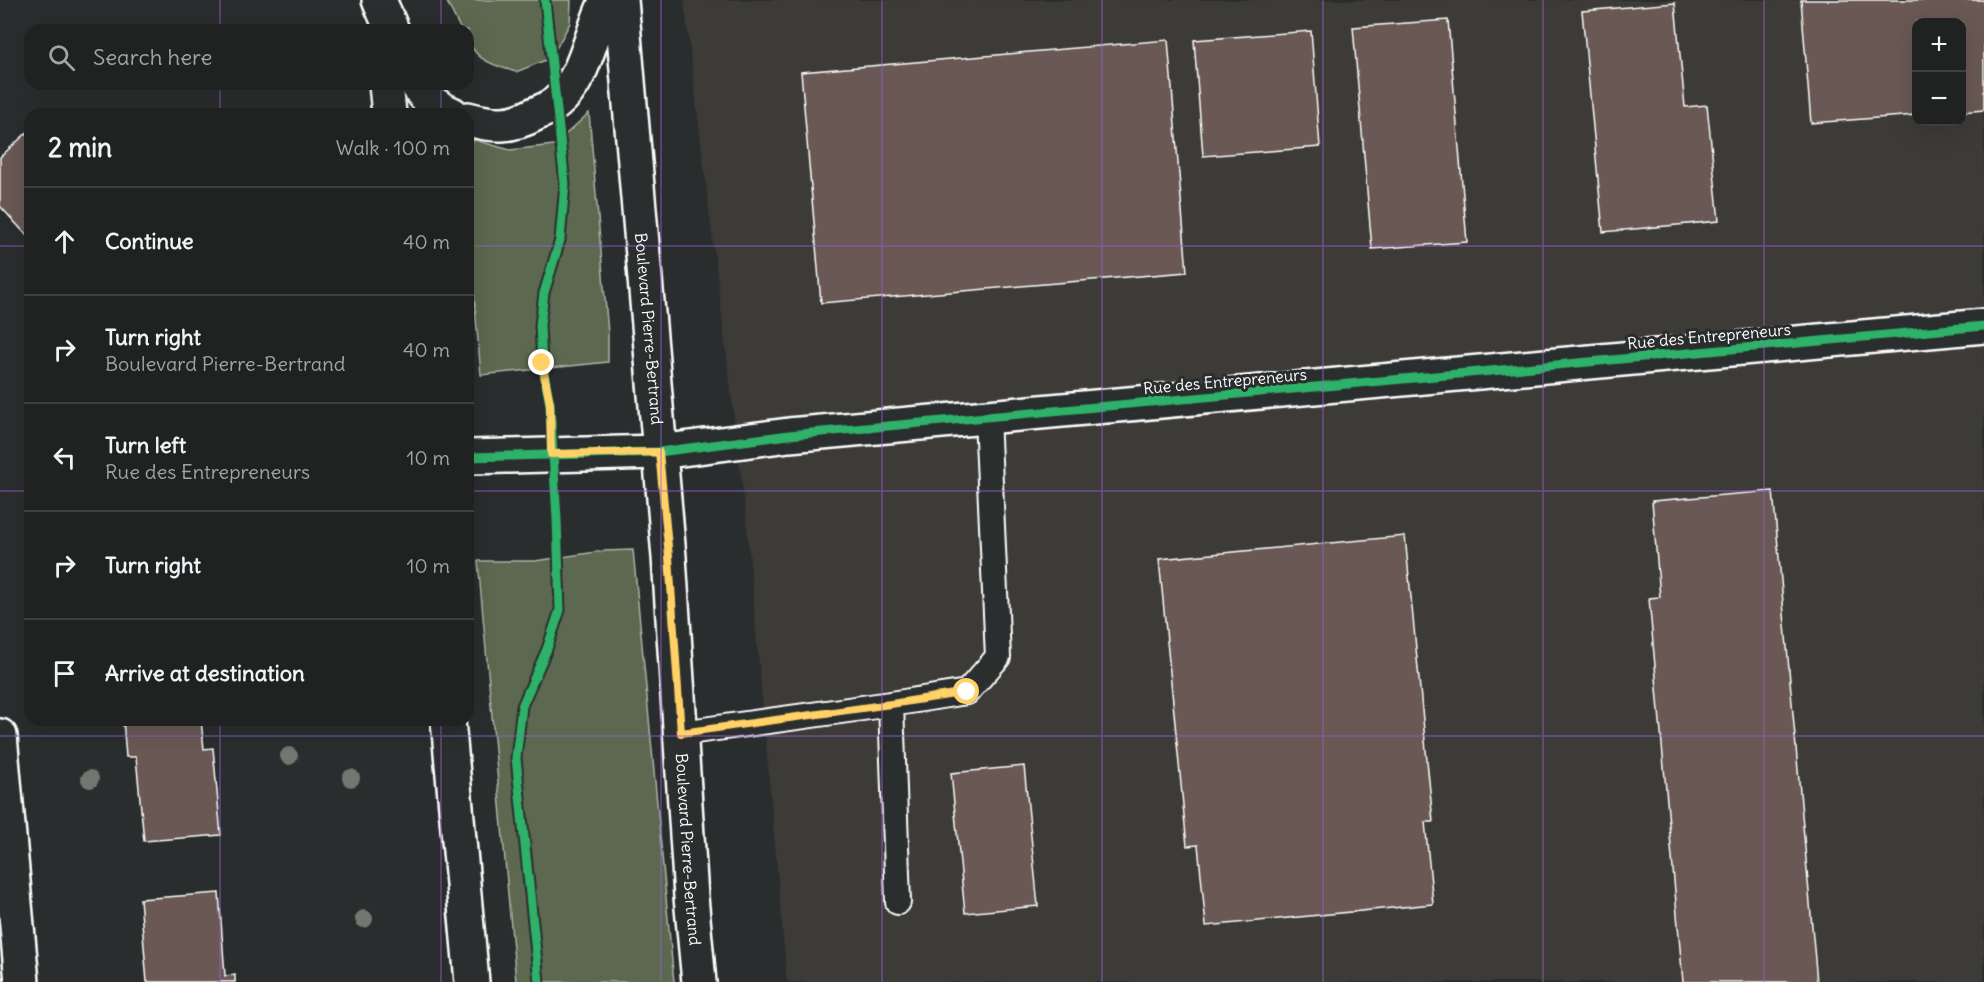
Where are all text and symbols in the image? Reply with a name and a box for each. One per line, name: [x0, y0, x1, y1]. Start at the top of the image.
map controls: [1912, 18, 1966, 126]
button: +: [1912, 18, 1966, 72]
search box: [24, 24, 474, 90]
icon: search: [45, 41, 78, 74]
text: Search here: [93, 43, 212, 71]
button: −: [1912, 72, 1966, 126]
text: 2 min: [48, 131, 112, 164]
text: Walk · 100 m: [336, 135, 450, 160]
icon: ahead: [48, 225, 81, 258]
text: Continue: [105, 227, 194, 255]
text: 40 m: [403, 229, 450, 254]
street label: Boulevard Pierre-Bertrand: [631, 232, 668, 426]
street label: Rue des Entrepreneurs: [1626, 319, 1792, 353]
text: Turn right: [105, 323, 201, 351]
icon: right: [48, 333, 81, 366]
text: 40 m: [403, 337, 450, 362]
route end: [528, 349, 554, 375]
text: Boulevard Pierre-Bertrand: [105, 351, 346, 376]
street label: Rue des Entrepreneurs: [1142, 364, 1308, 398]
text: Turn left: [105, 431, 186, 459]
icon: left: [48, 441, 81, 474]
text: 10 m: [407, 445, 450, 470]
text: Rue des Entrepreneurs: [105, 459, 310, 484]
icon: right: [48, 549, 81, 582]
text: Turn right: [105, 551, 201, 579]
text: 10 m: [407, 553, 450, 578]
icon: arrive: [48, 657, 81, 690]
text: Arrive at destination: [105, 659, 305, 687]
route start: [953, 678, 979, 704]
street label: Boulevard Pierre-Bertrand: [672, 753, 706, 946]

